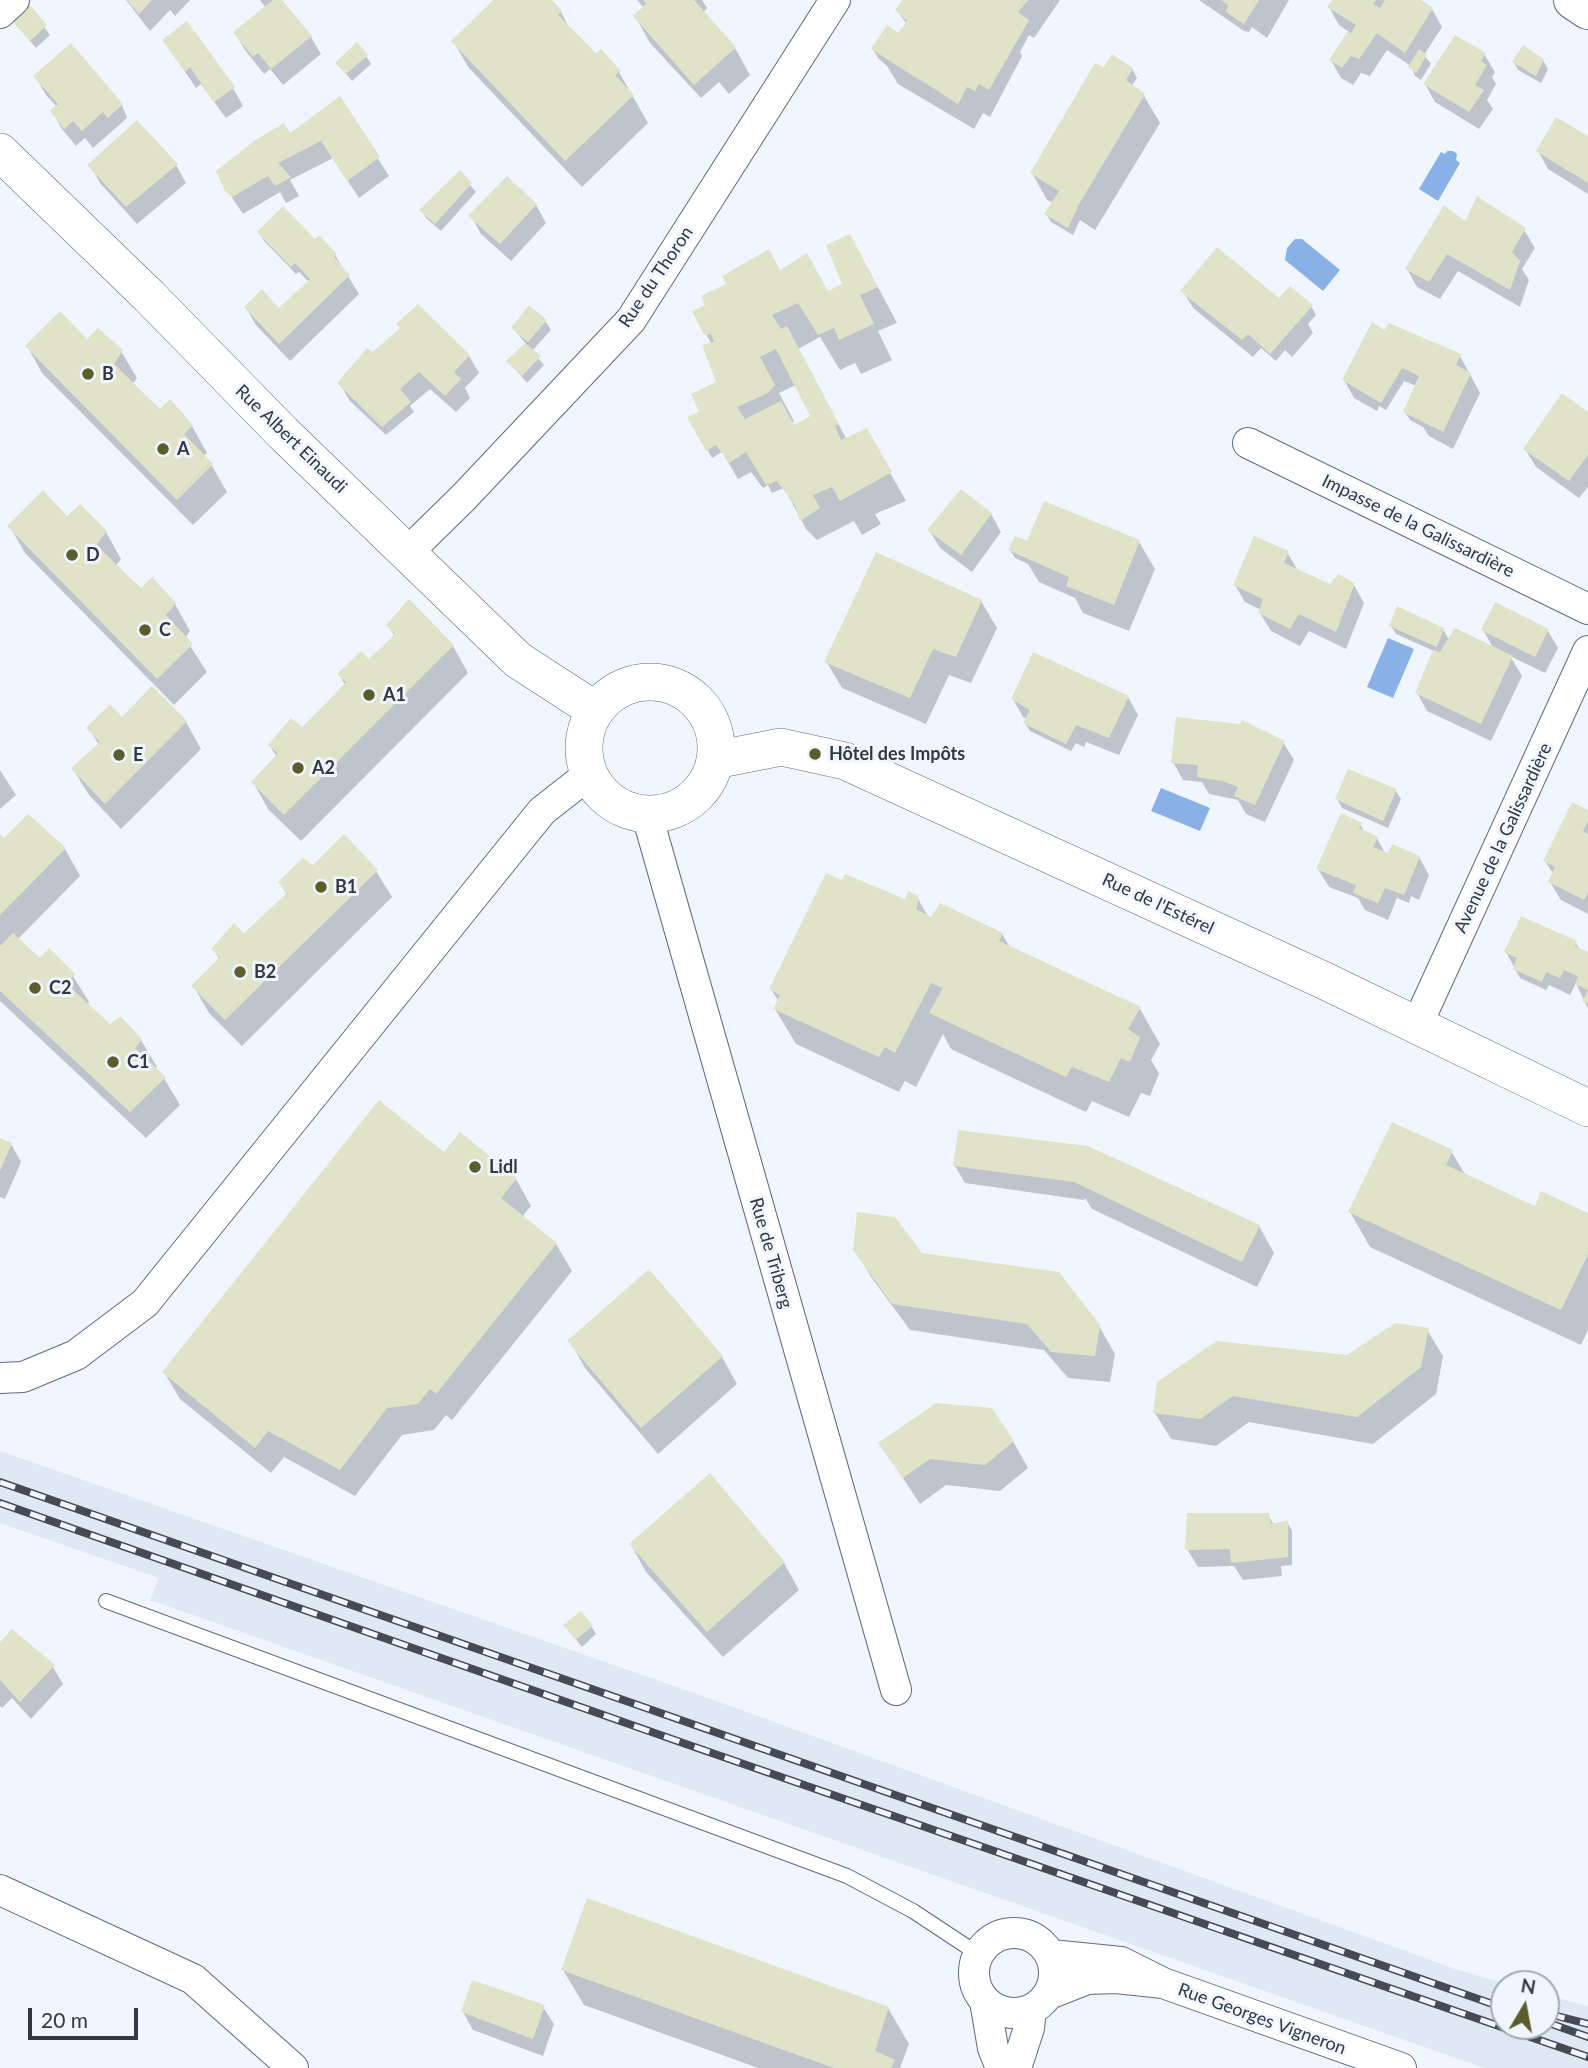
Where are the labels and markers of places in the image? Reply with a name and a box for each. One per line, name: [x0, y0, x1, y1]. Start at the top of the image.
place label: B: [102, 363, 114, 385]
marker: B: [80, 366, 96, 382]
place label: A: [177, 438, 190, 460]
marker: A: [155, 441, 171, 457]
place label: D: [86, 544, 100, 566]
marker: D: [64, 547, 80, 563]
place label: C: [159, 619, 171, 641]
marker: C: [137, 622, 153, 638]
place label: A1: [383, 684, 406, 706]
marker: A1: [361, 687, 377, 703]
place label: Hôtel des Impôts: [829, 743, 965, 765]
place label: E: [133, 744, 143, 766]
marker: Hôtel des Impôts: [807, 746, 823, 762]
marker: E: [111, 747, 127, 763]
place label: A2: [312, 757, 335, 779]
marker: A2: [290, 760, 306, 776]
place label: B1: [335, 876, 357, 898]
marker: B1: [313, 879, 329, 895]
place label: B2: [254, 961, 276, 983]
marker: B2: [232, 964, 248, 980]
place label: C2: [49, 977, 71, 999]
marker: C2: [27, 980, 43, 996]
place label: C1: [127, 1051, 149, 1073]
marker: C1: [105, 1054, 121, 1070]
place label: Lidl: [489, 1156, 518, 1178]
marker: Lidl: [467, 1159, 483, 1175]

